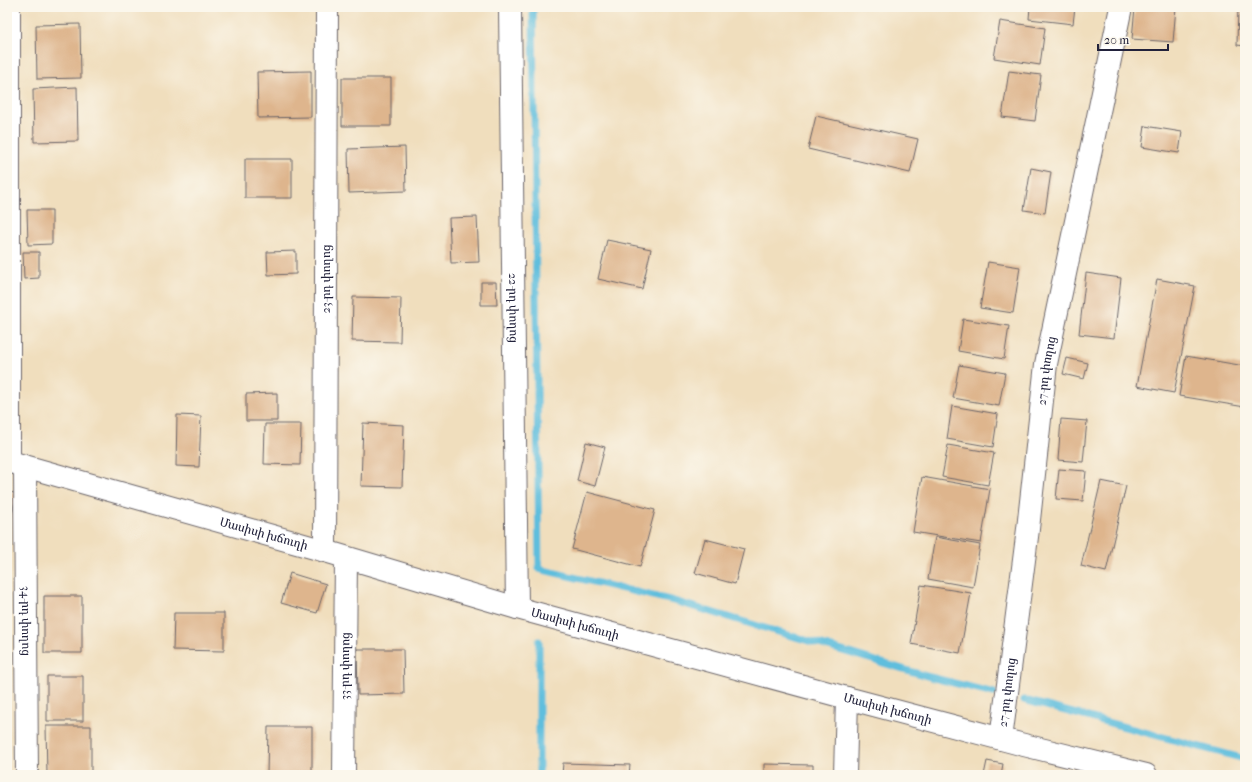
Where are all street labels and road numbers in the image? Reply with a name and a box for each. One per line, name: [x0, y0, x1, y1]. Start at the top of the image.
street label: 23-րդ փողոց: [319, 244, 333, 314]
street label: 22-րդ փողոց: [506, 273, 521, 343]
street label: 27-րդ փողոց: [1035, 335, 1059, 406]
street label: Մասիսի խճուղի: [218, 515, 310, 553]
street label: 34-րդ փողոց: [19, 586, 33, 656]
street label: Մասիսի խճուղի: [529, 605, 621, 643]
street label: 33-րդ փողոց: [338, 632, 352, 700]
street label: 27-րդ փողոց: [996, 657, 1018, 728]
street label: Մասիսի խճուղի: [842, 690, 934, 727]

